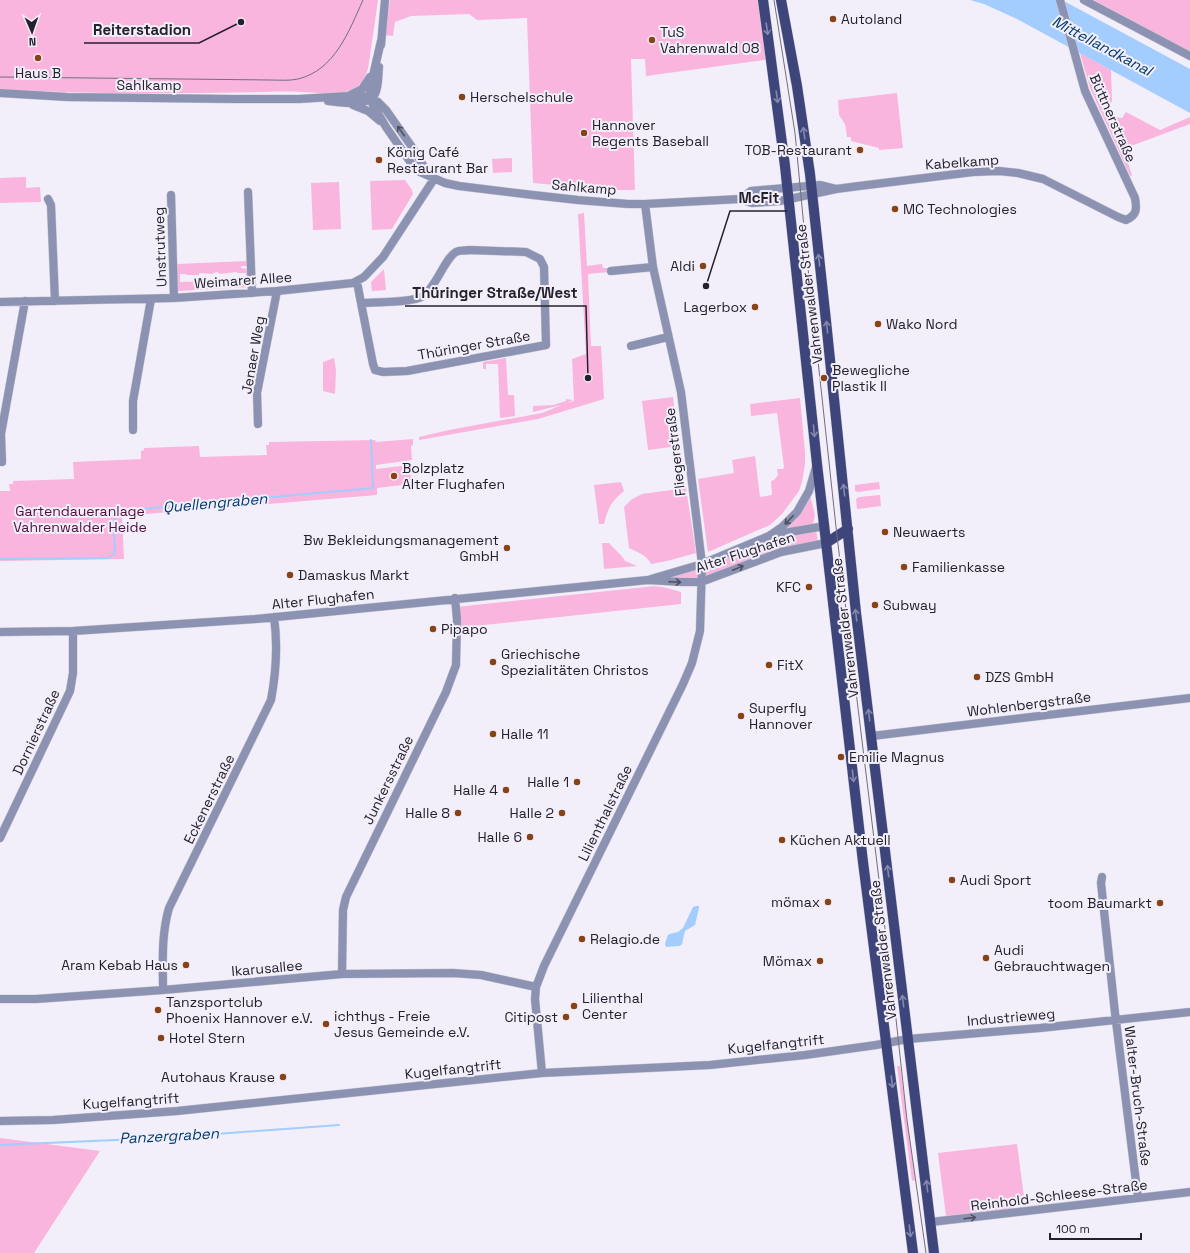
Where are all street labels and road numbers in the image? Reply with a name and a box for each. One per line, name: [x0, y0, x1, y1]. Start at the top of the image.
street label: Büttnerstraße: [1086, 71, 1140, 165]
street label: Sahlkamp: [116, 76, 182, 94]
street label: Kabelkamp: [925, 150, 999, 174]
street label: Sahlkamp: [551, 175, 617, 199]
street label: Unstrutweg: [150, 207, 170, 287]
street label: Vahrenwalder Straße: [792, 223, 826, 365]
street label: Weimarer Allee: [193, 268, 293, 292]
street label: Jenaer Weg: [237, 314, 269, 396]
street label: Thüringer Straße: [416, 326, 532, 364]
street label: Fliegerstraße: [661, 407, 689, 497]
street label: Alter Flughafen: [693, 528, 797, 576]
street label: Vahrenwalder Straße: [828, 557, 862, 699]
street label: Alter Flughafen: [271, 585, 375, 613]
street label: Dornierstraße: [8, 686, 64, 778]
street label: Wohlenbergstraße: [966, 687, 1092, 721]
street label: Junkersstraße: [359, 733, 417, 827]
street label: Eckenerstraße: [180, 751, 238, 847]
street label: Lilienthalstraße: [574, 762, 636, 864]
street label: Vahrenwalder Straße: [866, 879, 900, 1021]
street label: Ikarusallee: [231, 956, 303, 980]
street label: Industrieweg: [966, 1004, 1056, 1030]
street label: Walter-Bruch-Straße: [1120, 1025, 1156, 1167]
street label: Kugelfangtrift: [727, 1030, 825, 1058]
street label: Kugelfangtrift: [404, 1055, 502, 1083]
street label: Kugelfangtrift: [82, 1089, 180, 1113]
street label: Reinhold-Schleese-Straße: [970, 1175, 1148, 1215]

